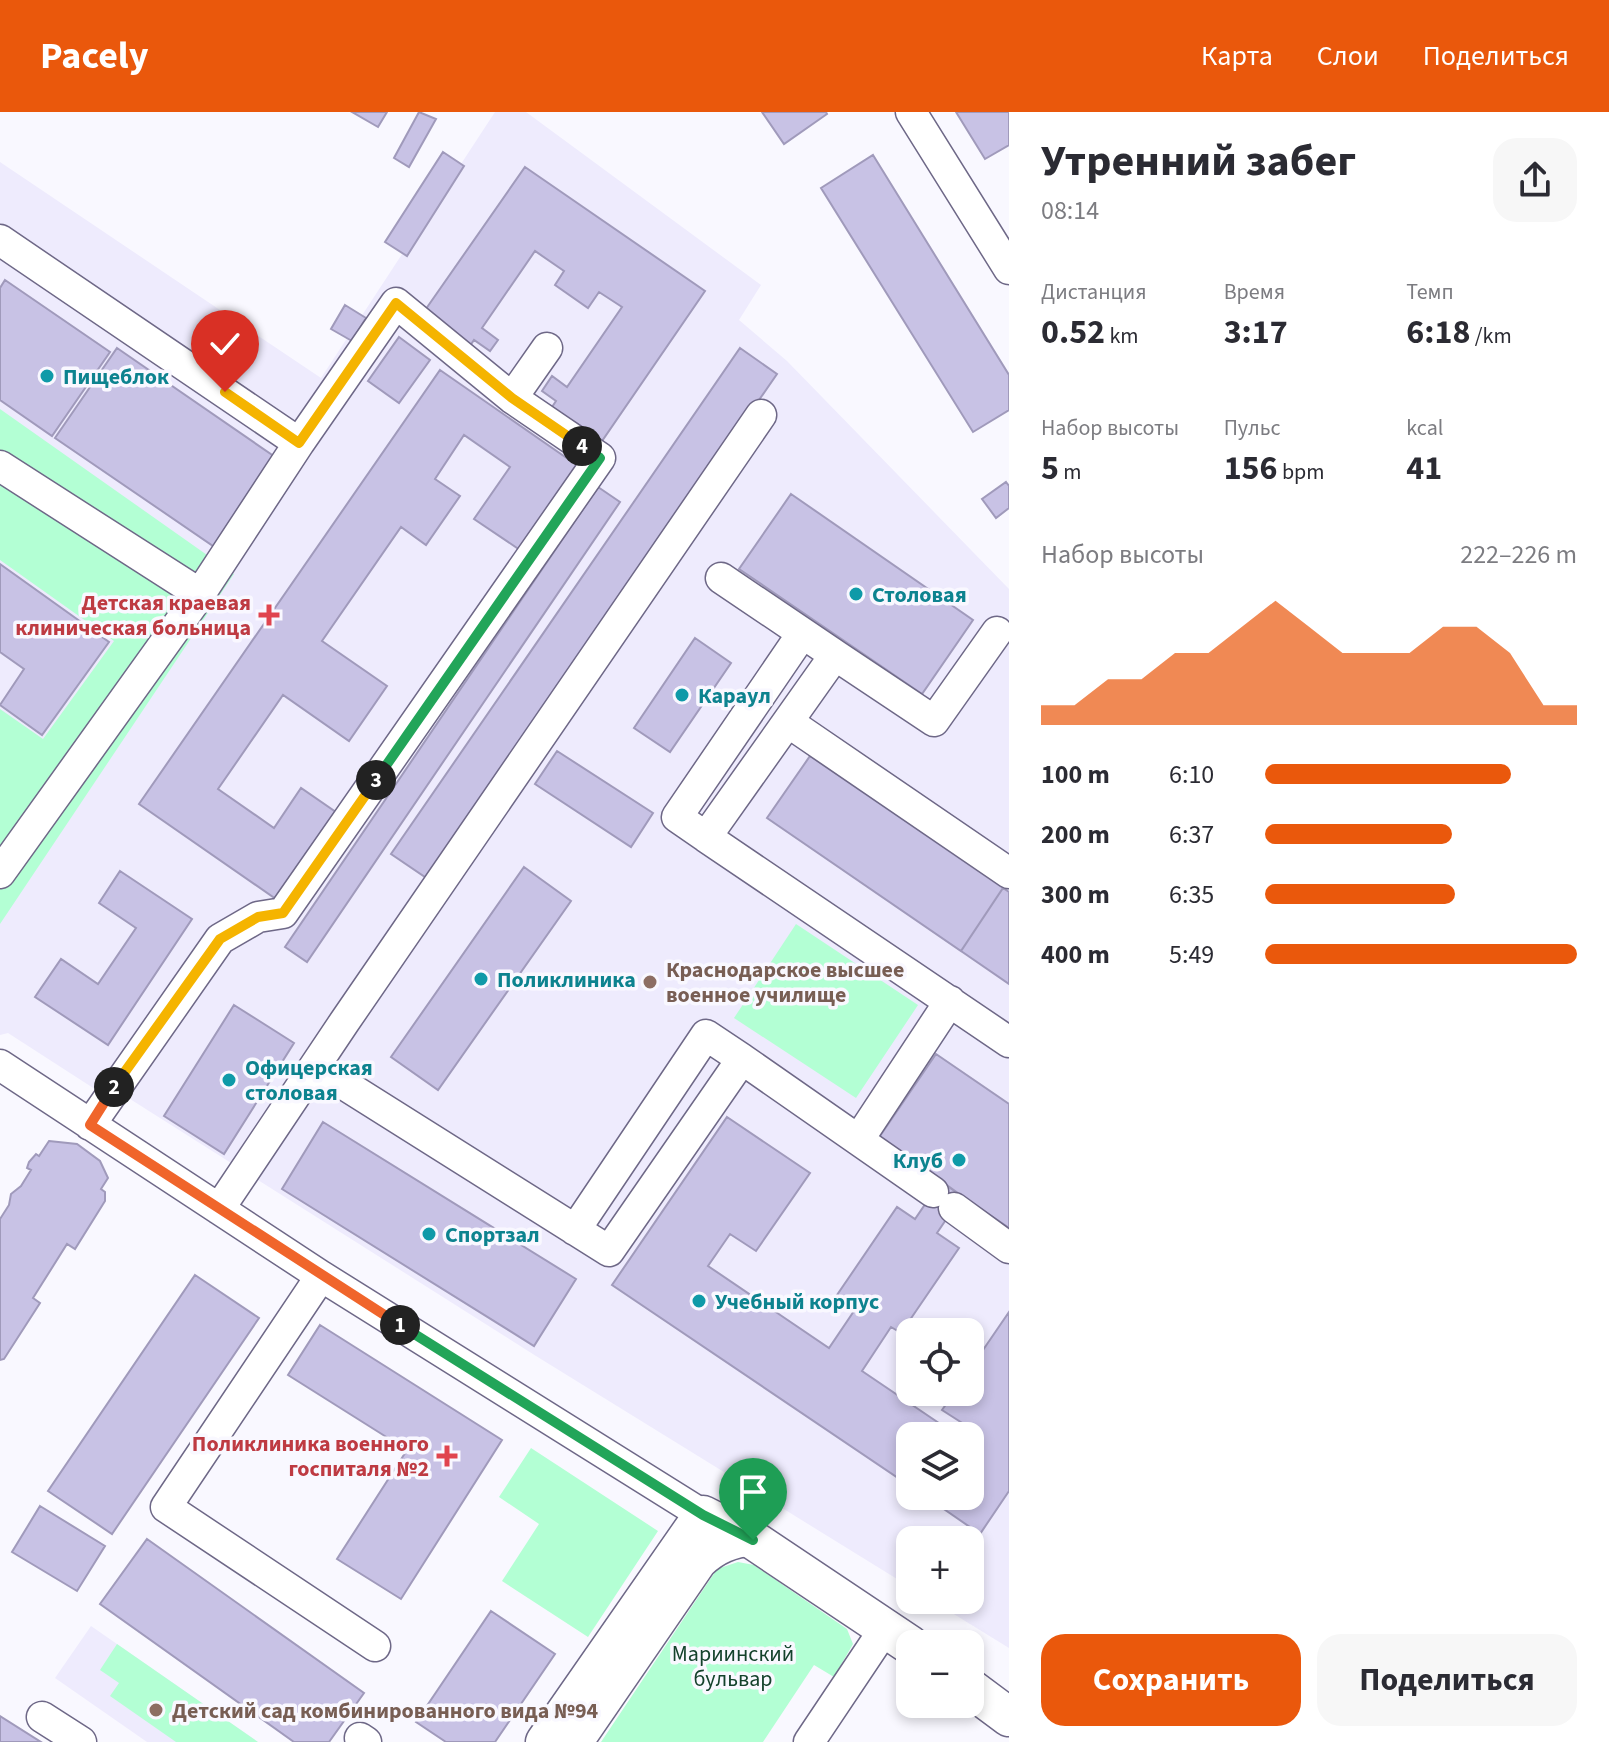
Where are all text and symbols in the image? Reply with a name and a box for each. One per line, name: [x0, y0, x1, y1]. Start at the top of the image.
text: Pacely: [40, 29, 149, 83]
text: Карта: [1201, 36, 1273, 76]
text: Слои: [1317, 36, 1379, 76]
text: Поделиться: [1423, 36, 1569, 76]
text: Утренний забег: [1041, 130, 1356, 193]
button: share: [1493, 138, 1577, 222]
text: 08:14: [1041, 192, 1099, 229]
text: Дистанция: [1041, 276, 1147, 308]
text: Время: [1224, 276, 1285, 308]
text: Темп: [1406, 276, 1454, 308]
text: 0.52: [1041, 308, 1105, 357]
text: 3:17: [1224, 308, 1288, 357]
text: 6:18: [1406, 308, 1470, 357]
pin: [191, 310, 259, 392]
text: km: [1105, 320, 1139, 352]
text: /km: [1470, 320, 1512, 352]
icon: check: [203, 322, 247, 366]
place label: Пищеблок: [63, 361, 169, 393]
marker: Пищеблок: [38, 367, 56, 385]
text: Набор высоты: [1041, 412, 1179, 444]
text: Пульс: [1224, 412, 1280, 444]
text: kcal: [1406, 412, 1443, 444]
pin: 4: [562, 426, 602, 466]
text: 4: [576, 430, 588, 462]
text: 5: [1041, 444, 1059, 493]
text: 156: [1224, 444, 1278, 493]
text: 41: [1406, 444, 1442, 493]
text: m: [1059, 456, 1082, 488]
text: bpm: [1278, 456, 1325, 488]
text: Набор высоты: [1041, 536, 1204, 573]
text: 222–226 m: [1460, 536, 1577, 573]
place label: Столовая: [872, 579, 967, 611]
marker: Столовая: [847, 585, 865, 603]
place label: Детская краевая клиническая больница: [15, 587, 251, 644]
marker: Детская краевая клиническая больница: [258, 604, 280, 626]
place label: Караул: [698, 680, 771, 712]
marker: Караул: [673, 686, 691, 704]
text: 100 m: [1041, 756, 1110, 793]
text: 6:10: [1169, 756, 1214, 793]
pin: 3: [356, 760, 396, 800]
text: 3: [370, 764, 382, 796]
text: 200 m: [1041, 816, 1110, 853]
text: 6:37: [1169, 816, 1214, 853]
text: 300 m: [1041, 876, 1110, 913]
text: 6:35: [1169, 876, 1214, 913]
text: 400 m: [1041, 936, 1110, 973]
text: 5:49: [1169, 936, 1214, 973]
place label: Краснодарское высшее военное училище: [666, 954, 904, 1011]
place label: Поликлиника: [497, 964, 636, 996]
marker: Поликлиника: [472, 970, 490, 988]
marker: Краснодарское высшее военное училище: [641, 973, 659, 991]
place label: Офицерская столовая: [245, 1052, 373, 1109]
pin: 2: [94, 1067, 134, 1107]
text: 2: [108, 1071, 120, 1103]
marker: Офицерская столовая: [220, 1071, 238, 1089]
place label: Клуб: [893, 1145, 943, 1177]
marker: Клуб: [950, 1151, 968, 1169]
place label: Спортзал: [445, 1219, 540, 1251]
marker: Спортзал: [420, 1225, 438, 1243]
place label: Учебный корпус: [715, 1286, 879, 1318]
marker: Учебный корпус: [690, 1292, 708, 1310]
pin: 1: [380, 1305, 420, 1345]
text: 1: [394, 1309, 406, 1341]
map controls: [896, 1318, 984, 1718]
button: locate: [896, 1318, 984, 1406]
button: layers: [896, 1422, 984, 1510]
place label: Поликлиника военного госпиталя №2: [192, 1428, 429, 1485]
marker: Поликлиника военного госпиталя №2: [436, 1445, 458, 1467]
pin: [719, 1458, 787, 1540]
icon: arrive: [731, 1470, 775, 1514]
button: +: [896, 1526, 984, 1614]
button: −: [896, 1630, 984, 1718]
button: Сохранить: [1041, 1634, 1301, 1726]
button: Поделиться: [1317, 1634, 1577, 1726]
park label: Мариинский бульвар: [672, 1638, 794, 1695]
place label: Детский сад комбинированного вида №94: [172, 1695, 599, 1727]
marker: Детский сад комбинированного вида №94: [147, 1701, 165, 1719]

